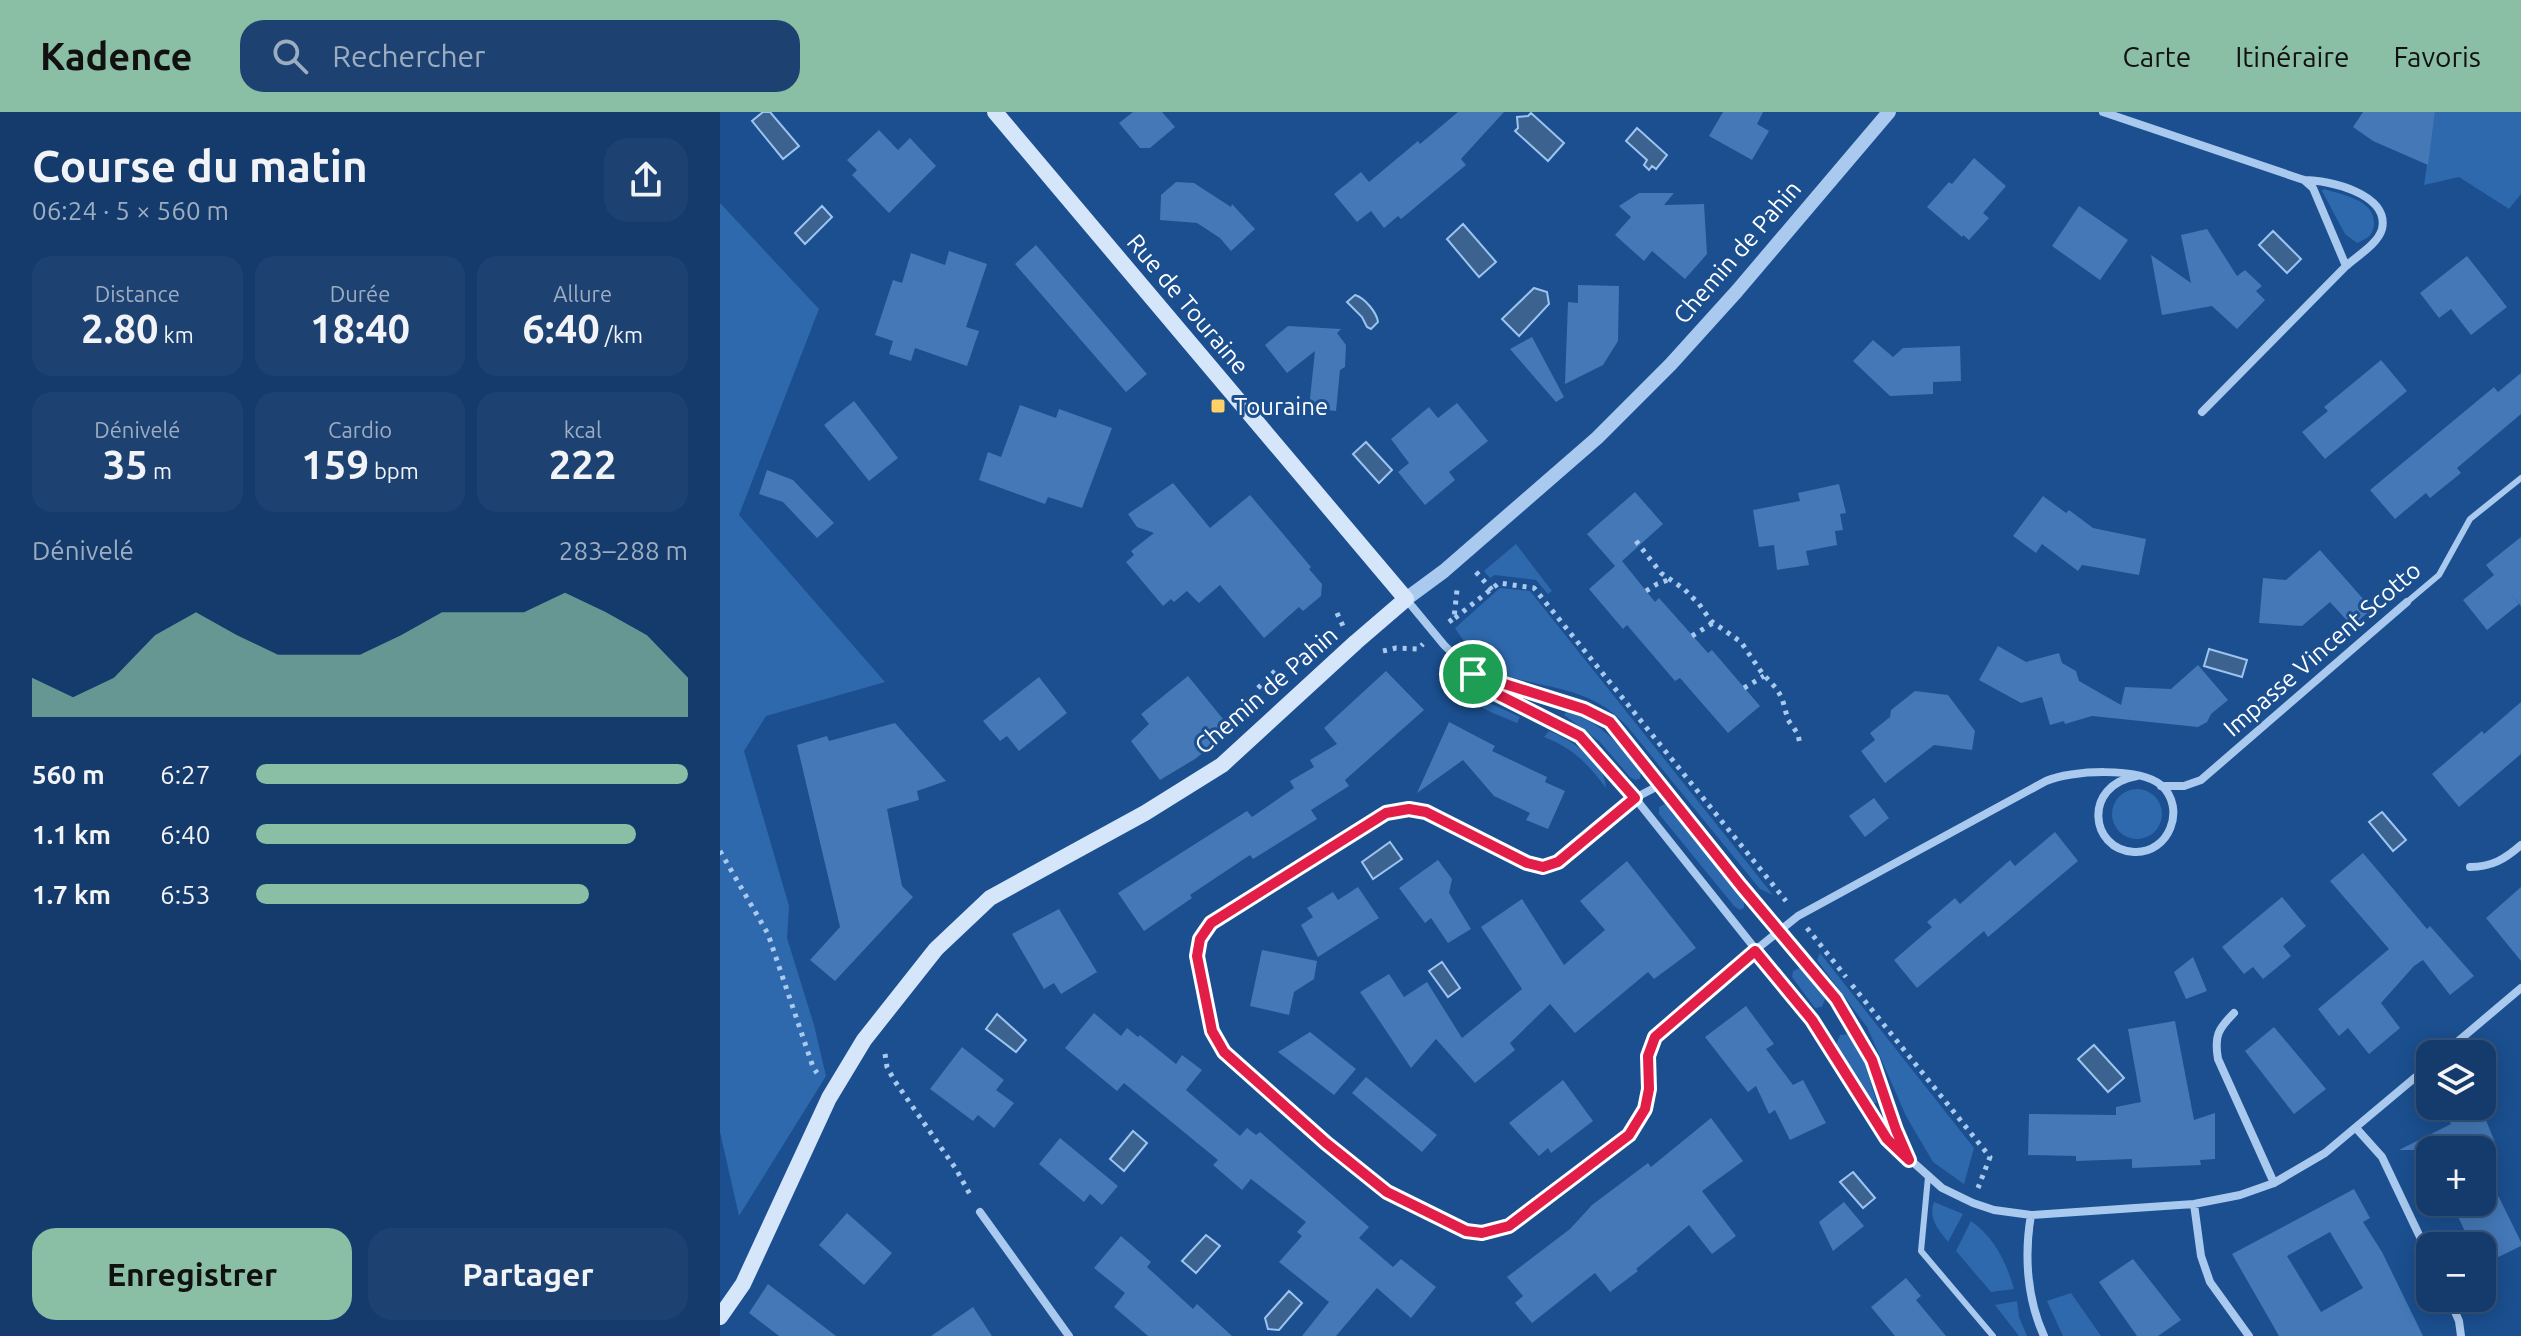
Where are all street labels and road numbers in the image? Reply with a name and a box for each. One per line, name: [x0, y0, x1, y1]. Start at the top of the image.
street label: Chemin de Pahin: [1668, 175, 1806, 329]
street label: Rue de Touraine: [1122, 229, 1254, 379]
street label: Impasse Vincent Scotto: [2218, 556, 2426, 742]
street label: Chemin de Pahin: [1189, 621, 1343, 759]

